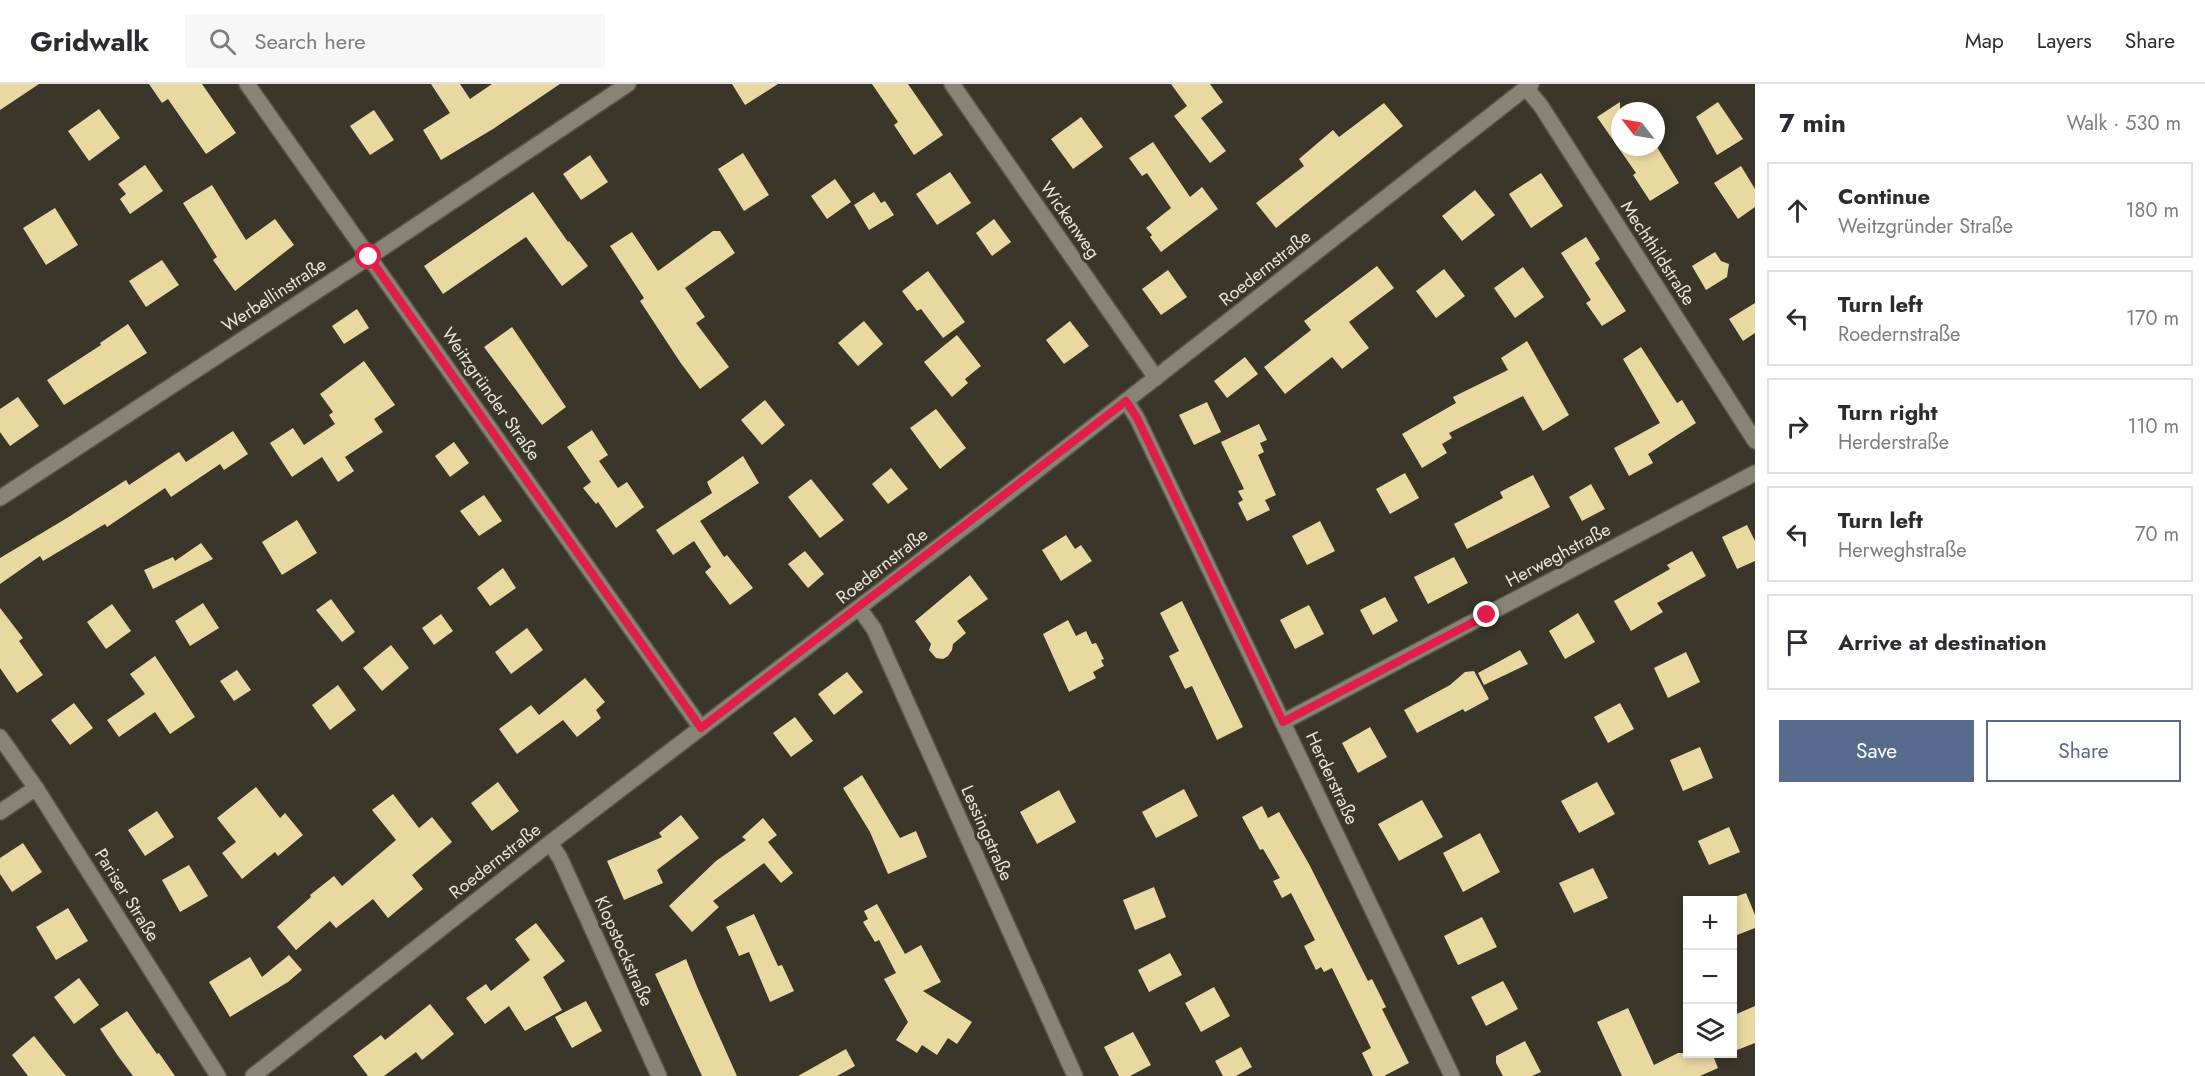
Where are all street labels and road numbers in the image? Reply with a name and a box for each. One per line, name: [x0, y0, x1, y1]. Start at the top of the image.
street label: Wickenweg: [1034, 176, 1106, 264]
street label: Mechthildstraße: [1614, 195, 1702, 311]
street label: Roedernstraße: [1214, 224, 1316, 312]
street label: Werbellinstraße: [217, 252, 331, 338]
street label: Weitzgründer Straße: [435, 322, 547, 466]
street label: Herweghstraße: [1501, 516, 1615, 594]
street label: Roedernstraße: [831, 522, 933, 610]
street label: Herderstraße: [1299, 727, 1365, 829]
street label: Lessingstraße: [954, 781, 1020, 885]
street label: Roedernstraße: [444, 817, 546, 905]
street label: Pariser Straße: [88, 843, 166, 947]
street label: Klopstockstraße: [588, 892, 660, 1010]

